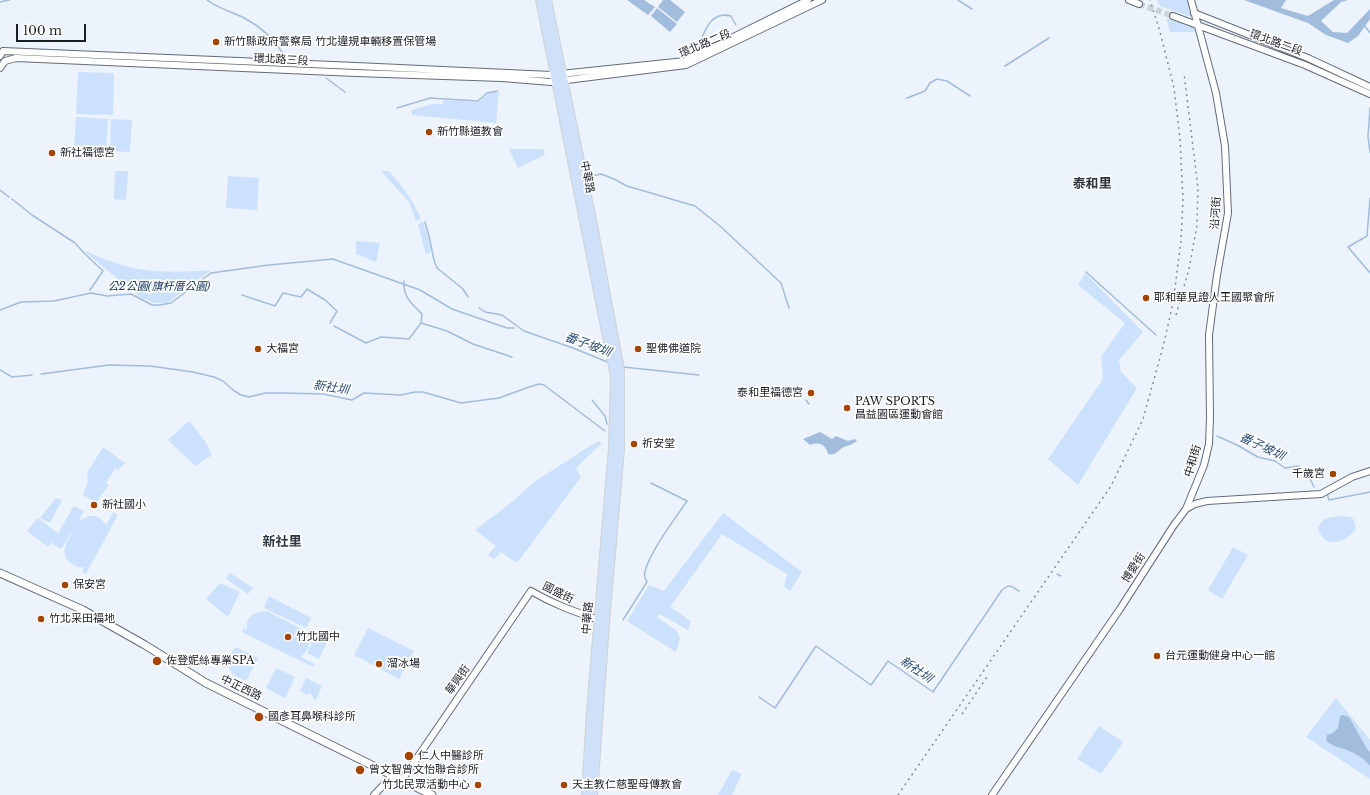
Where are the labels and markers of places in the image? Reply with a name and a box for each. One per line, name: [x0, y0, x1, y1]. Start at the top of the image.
place label: 新竹縣政府警察局 竹北違規車輛移置保管場: [224, 35, 436, 49]
marker: 新竹縣政府警察局 竹北違規車輛移置保管場: [211, 37, 221, 47]
place label: 新竹縣道教會: [437, 125, 503, 139]
marker: 新竹縣道教會: [424, 127, 434, 137]
place label: 新社福德宮: [60, 146, 115, 160]
marker: 新社福德宮: [47, 148, 57, 158]
place label: 耶和華見證人王國聚會所: [1154, 291, 1275, 305]
marker: 耶和華見證人王國聚會所: [1141, 293, 1151, 303]
place label: 大福宮: [266, 342, 299, 356]
place label: 聖佛佛道院: [646, 342, 701, 356]
marker: 大福宮: [253, 344, 263, 354]
marker: 聖佛佛道院: [633, 344, 643, 354]
place label: 泰和里福德宮: [737, 386, 803, 400]
marker: 泰和里福德宮: [806, 388, 816, 398]
place label: PAW SPORTS 昌益園區運動會館: [855, 395, 943, 421]
marker: PAW SPORTS 昌益園區運動會館: [842, 403, 852, 413]
place label: 祈安堂: [642, 437, 675, 451]
marker: 祈安堂: [629, 439, 639, 449]
place label: 千歲宮: [1292, 467, 1325, 481]
marker: 千歲宮: [1328, 469, 1338, 479]
place label: 新社國小: [102, 498, 146, 512]
marker: 新社國小: [89, 500, 99, 510]
place label: 保安宮: [73, 578, 106, 592]
marker: 保安宮: [60, 580, 70, 590]
place label: 竹北采田福地: [49, 612, 115, 626]
marker: 竹北采田福地: [36, 614, 46, 624]
place label: 竹北國中: [296, 630, 340, 644]
marker: 竹北國中: [283, 632, 293, 642]
place label: 台元運動健身中心一館: [1165, 649, 1275, 663]
marker: 台元運動健身中心一館: [1152, 651, 1162, 661]
place label: 佐登妮絲專業SPA: [166, 654, 255, 668]
marker: 佐登妮絲專業SPA: [151, 655, 163, 667]
place label: 溜冰場: [387, 657, 420, 671]
marker: 溜冰場: [374, 659, 384, 669]
place label: 國彥耳鼻喉科診所: [268, 710, 356, 724]
marker: 國彥耳鼻喉科診所: [253, 711, 265, 723]
place label: 仁人中醫診所: [418, 749, 484, 763]
marker: 仁人中醫診所: [403, 750, 415, 762]
place label: 曾文智曾文怡聯合診所: [369, 763, 479, 777]
marker: 曾文智曾文怡聯合診所: [354, 764, 366, 776]
place label: 竹北民眾活動中心: [382, 778, 470, 792]
place label: 天主教仁慈聖母傳教會: [572, 778, 682, 792]
marker: 竹北民眾活動中心: [473, 780, 483, 790]
marker: 天主教仁慈聖母傳教會: [559, 780, 569, 790]

